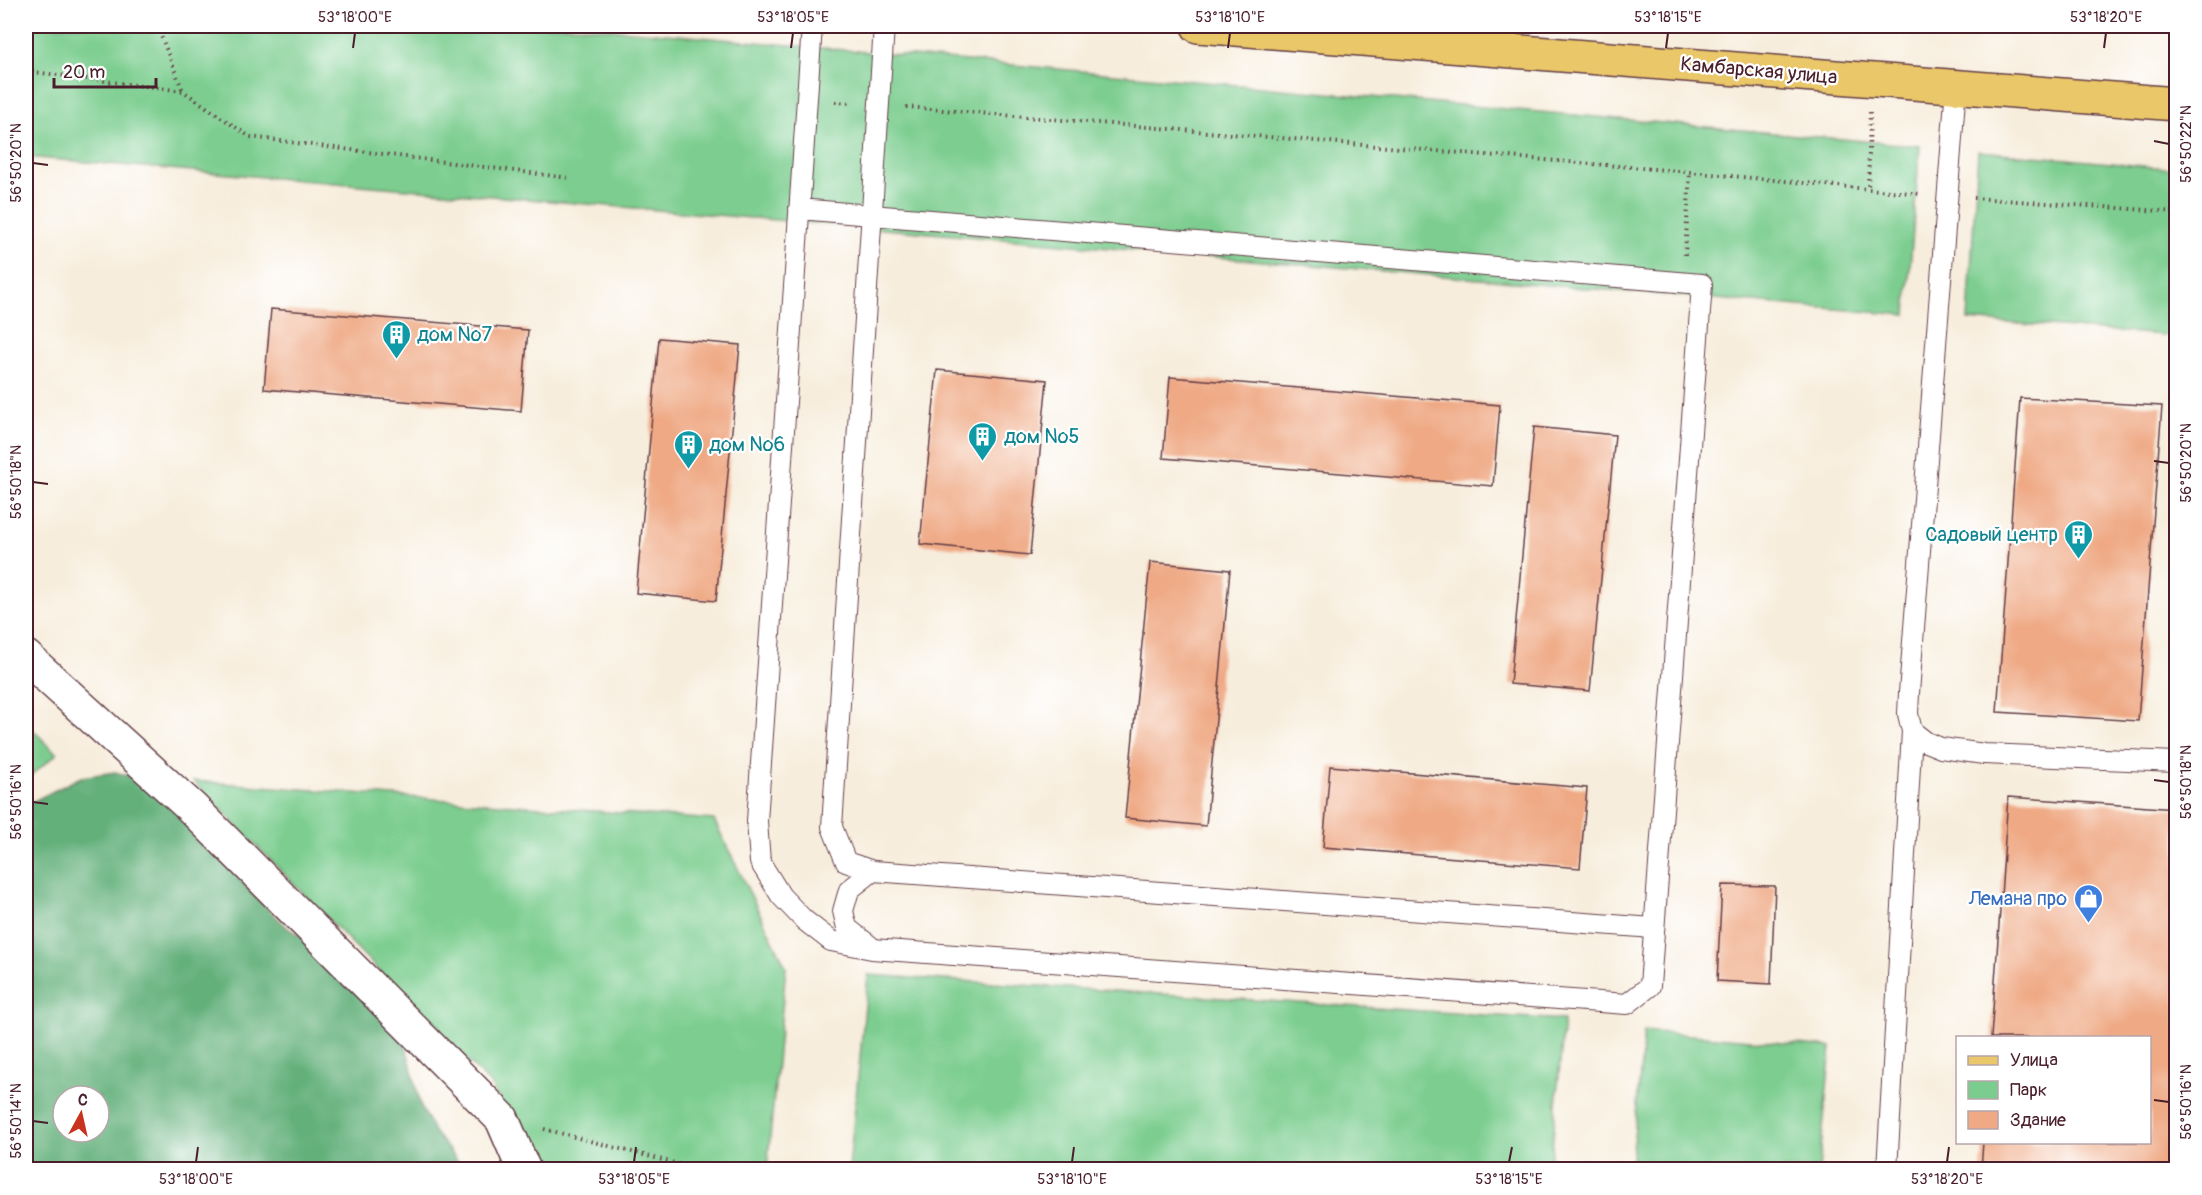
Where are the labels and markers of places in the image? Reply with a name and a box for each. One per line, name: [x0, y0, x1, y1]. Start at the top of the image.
building icon: дом №7: [380, 318, 412, 360]
place label: дом №7: [417, 322, 493, 347]
building icon: дом №5: [967, 420, 999, 462]
place label: дом №5: [1004, 424, 1079, 449]
building icon: дом №6: [672, 428, 704, 470]
place label: дом №6: [709, 432, 785, 457]
building icon: Садовый центр: [2063, 518, 2095, 560]
place label: Садовый центр: [1925, 522, 2058, 547]
shop icon: Лемана про: [2072, 882, 2104, 924]
place label: Лемана про: [1968, 886, 2067, 911]

